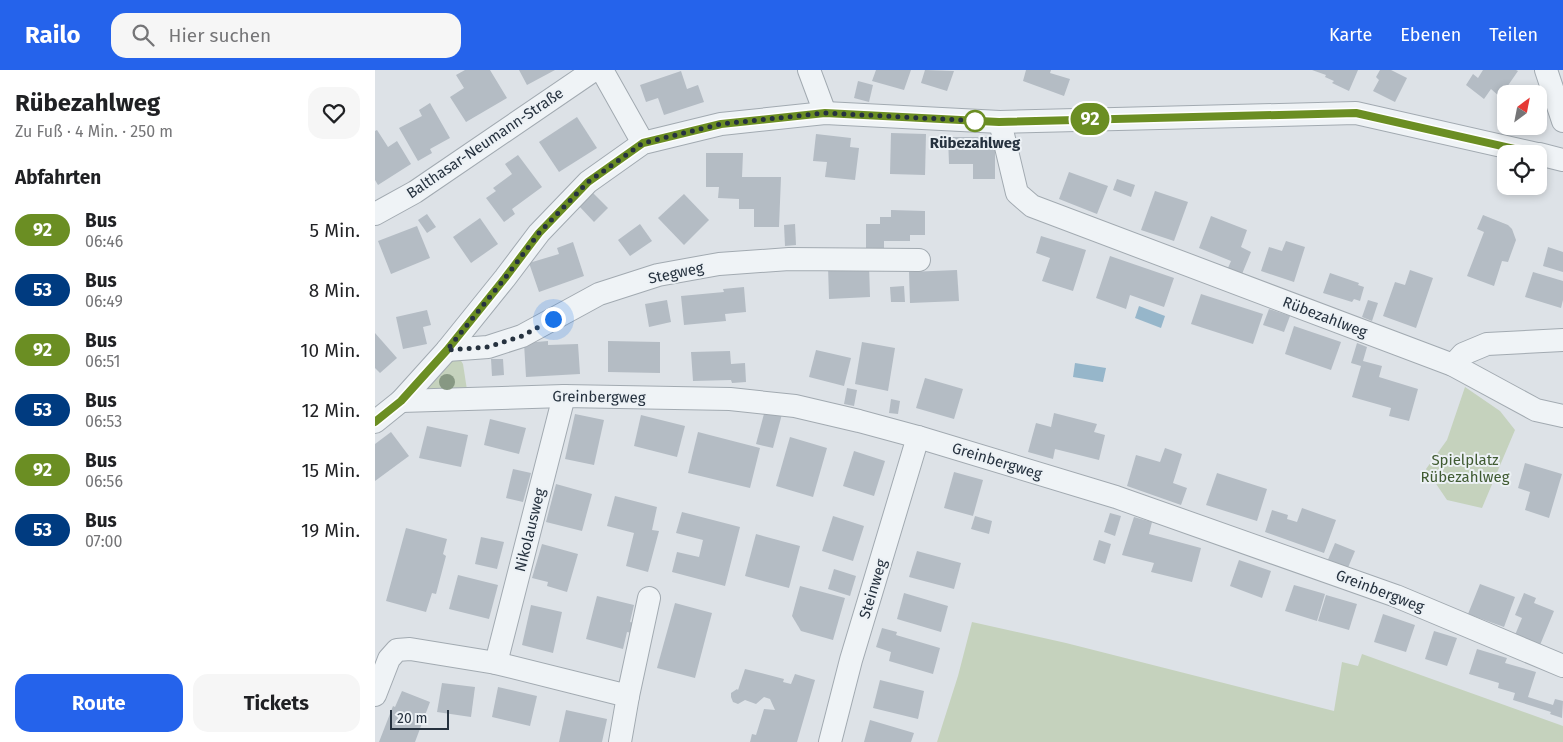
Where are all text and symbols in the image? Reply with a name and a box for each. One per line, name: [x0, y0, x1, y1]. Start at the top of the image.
search box: [111, 13, 461, 58]
text: Railo: [25, 21, 81, 49]
icon: search: [129, 21, 157, 49]
text: Hier suchen: [169, 24, 271, 47]
text: Karte: [1329, 24, 1372, 46]
text: Ebenen: [1400, 24, 1461, 46]
text: Teilen: [1489, 24, 1538, 46]
street label: Balthasar-Neumann-Straße: [403, 84, 567, 202]
north arrow: [1497, 85, 1547, 135]
map controls: [1497, 85, 1547, 195]
button: heart: [308, 87, 360, 139]
text: Rübezahlweg: [15, 89, 160, 117]
line badge: 92: [1067, 103, 1113, 135]
text: 92: [1080, 108, 1100, 130]
marker: Rübezahlweg: [964, 110, 986, 132]
text: Zu Fuß · 4 Min. · 250 m: [15, 122, 173, 141]
place label: Rübezahlweg: [930, 134, 1021, 152]
button: locate: [1497, 145, 1547, 195]
text: Abfahrten: [15, 166, 101, 189]
text: Bus: [85, 209, 117, 232]
text: 92: [33, 219, 52, 241]
text: 5 Min.: [310, 219, 360, 242]
text: 06:46: [85, 232, 123, 251]
street label: Stegweg: [647, 258, 705, 288]
text: Bus: [85, 269, 117, 292]
text: 53: [33, 279, 52, 301]
text: 8 Min.: [309, 279, 360, 302]
text: 06:49: [85, 292, 123, 311]
street label: Rübezahlweg: [1280, 293, 1370, 341]
your location: [541, 307, 566, 332]
text: Bus: [85, 329, 117, 352]
text: 92: [33, 339, 52, 361]
text: 10 Min.: [300, 339, 360, 362]
text: 06:51: [85, 352, 121, 371]
street label: Greinbergweg: [552, 387, 646, 407]
text: Bus: [85, 389, 117, 412]
text: 53: [33, 399, 52, 421]
text: 12 Min.: [301, 399, 360, 422]
text: 06:53: [85, 412, 122, 431]
street label: Greinbergweg: [950, 439, 1044, 483]
text: Bus: [85, 449, 117, 472]
park label: Spielplatz Rübezahlweg: [1420, 451, 1510, 486]
text: 92: [33, 459, 52, 481]
text: 15 Min.: [301, 459, 360, 482]
text: 06:56: [85, 472, 123, 491]
street label: Nikolausweg: [511, 486, 549, 574]
text: Bus: [85, 509, 117, 532]
text: 53: [33, 519, 52, 541]
text: 19 Min.: [301, 519, 360, 542]
text: 07:00: [85, 532, 122, 551]
street label: Steinweg: [855, 557, 891, 621]
street label: Greinbergweg: [1333, 566, 1427, 616]
button: Route: [15, 674, 183, 732]
button: Tickets: [193, 674, 360, 732]
scale bar: [390, 707, 449, 730]
text: 20 m: [397, 710, 427, 727]

